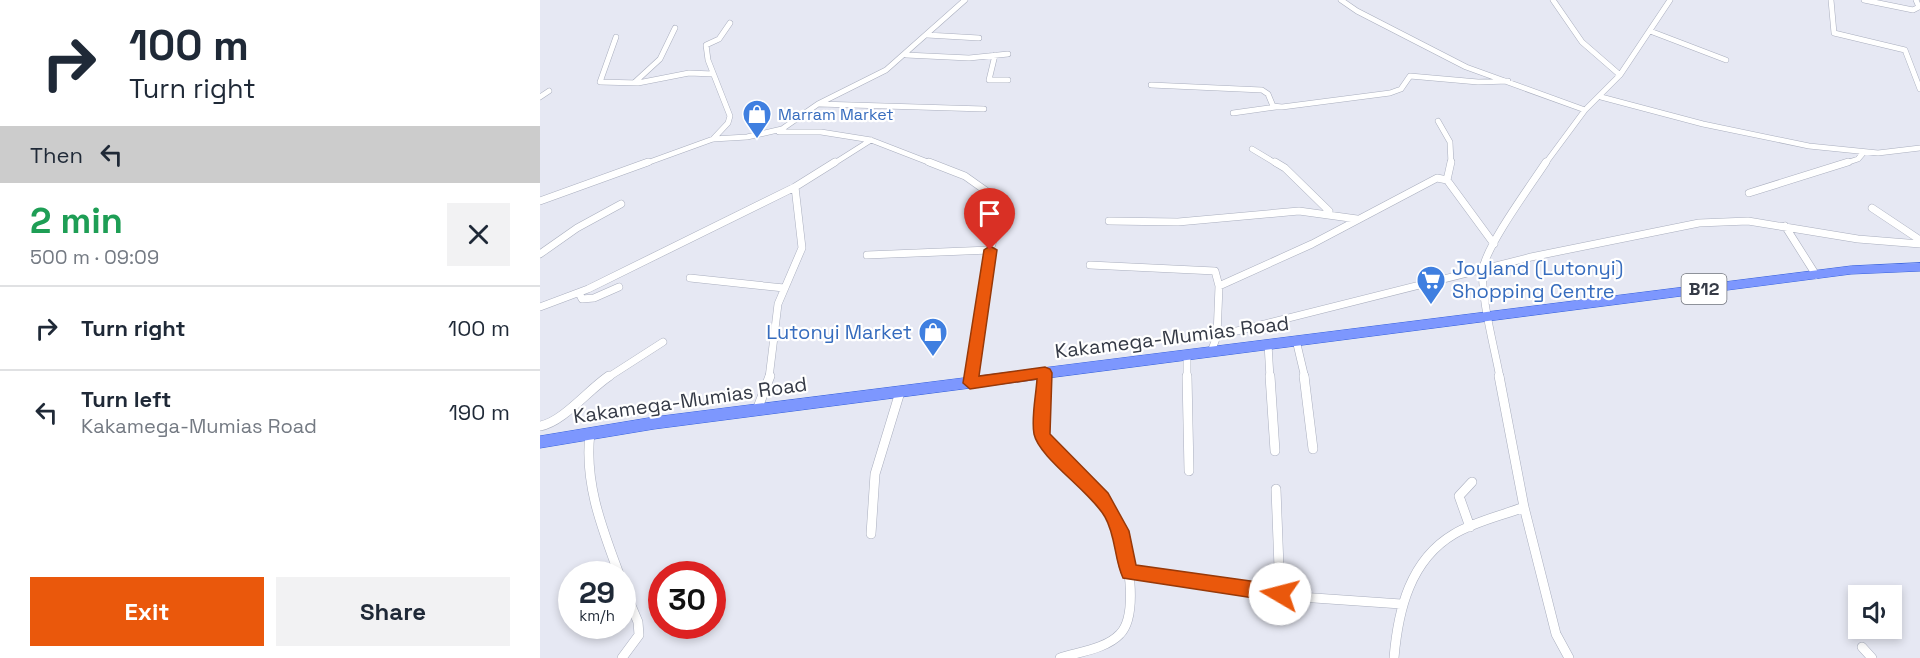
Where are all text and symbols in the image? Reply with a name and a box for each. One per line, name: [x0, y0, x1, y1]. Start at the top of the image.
text: 100 m: [129, 19, 249, 72]
icon: right: [30, 24, 108, 102]
text: Turn right: [129, 71, 256, 106]
shop icon: Marram Market: [741, 98, 773, 140]
place label: Marram Market: [778, 104, 894, 125]
icon: left: [95, 138, 128, 171]
text: Then: [30, 141, 83, 169]
pin: [964, 188, 1015, 250]
icon: arrive: [973, 197, 1006, 230]
text: 2 min: [30, 198, 123, 244]
button: close: [447, 203, 510, 266]
text: 500 m · 09:09: [30, 244, 159, 270]
place label: Joyland (Lutonyi) Shopping Centre: [1452, 255, 1623, 304]
supermarket icon: Joyland (Lutonyi) Shopping Centre: [1415, 264, 1447, 306]
road number: B12: [1682, 274, 1726, 304]
street label: Kakamega-Mumias Road: [1053, 310, 1291, 364]
icon: right: [30, 312, 63, 345]
text: Turn right: [81, 314, 186, 342]
text: 100 m: [448, 314, 510, 342]
shop icon: Lutonyi Market: [917, 316, 949, 358]
place label: Lutonyi Market: [766, 319, 912, 345]
street label: Kakamega-Mumias Road: [571, 371, 809, 429]
text: Turn left: [81, 385, 171, 413]
icon: left: [30, 396, 63, 429]
text: 190 m: [449, 398, 510, 426]
text: Kakamega-Mumias Road: [81, 413, 317, 439]
speed limit sign: 30: [648, 561, 726, 639]
position arrow: [1248, 562, 1312, 626]
text: 29: [579, 573, 615, 612]
button: Exit: [30, 577, 264, 646]
button: Share: [276, 577, 510, 646]
map controls: [1848, 585, 1902, 639]
button: sound: [1848, 585, 1902, 639]
text: km/h: [579, 606, 615, 625]

